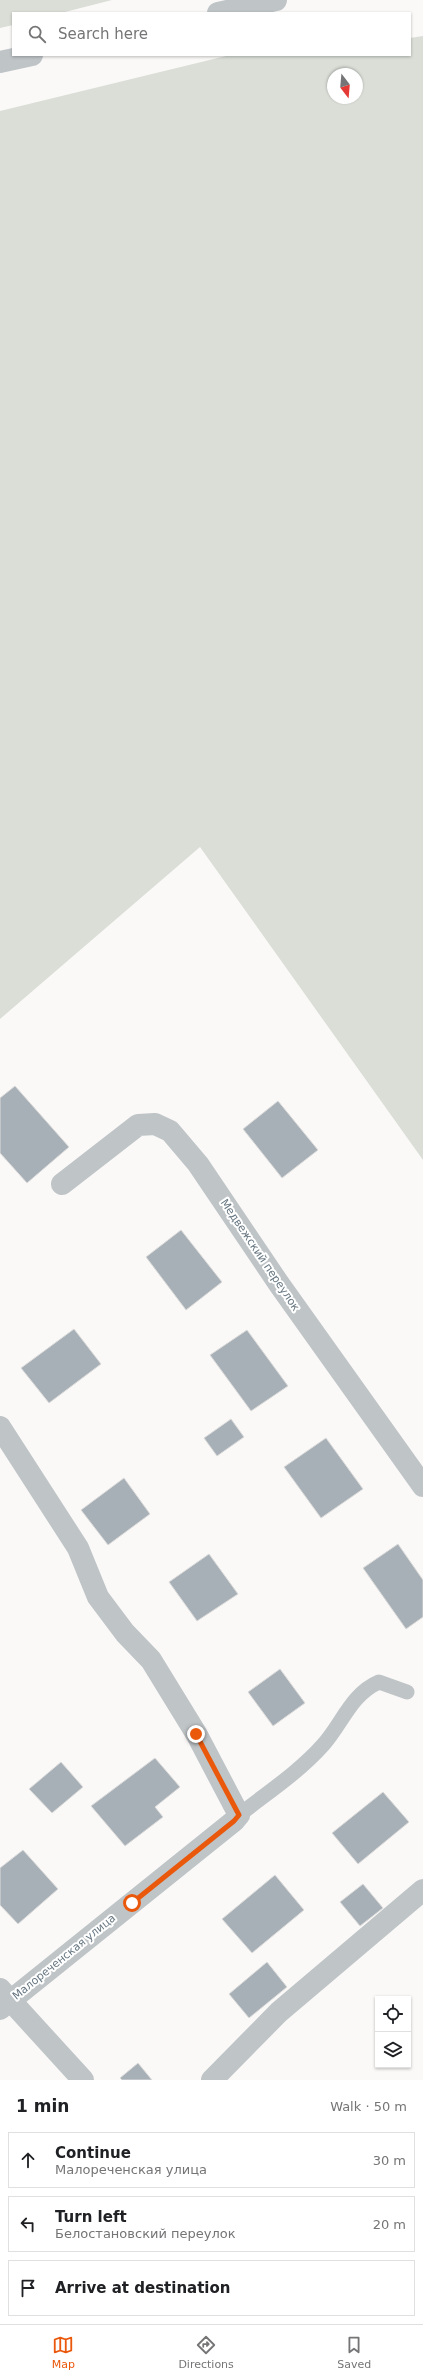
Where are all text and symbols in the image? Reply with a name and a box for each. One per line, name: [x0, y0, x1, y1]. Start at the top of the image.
search box: [12, 12, 411, 56]
icon: search: [26, 23, 48, 45]
text: Search here: [58, 25, 148, 43]
north arrow: [327, 68, 363, 104]
street label: Медвежский переулок: [218, 1197, 303, 1314]
route end: [187, 1725, 205, 1743]
route start: [123, 1894, 141, 1912]
street label: Малореченская улица: [10, 1911, 118, 2003]
map controls: [375, 1996, 411, 2068]
button: locate: [375, 1996, 411, 2032]
button: layers: [375, 2032, 411, 2068]
text: 1 min: [16, 2096, 69, 2116]
text: Walk · 50 m: [330, 2099, 407, 2114]
text: Continue: [55, 2144, 131, 2162]
icon: ahead: [17, 2149, 39, 2171]
text: 30 m: [373, 2153, 406, 2168]
text: Малореченская улица: [55, 2162, 207, 2177]
text: Turn left: [55, 2208, 127, 2226]
icon: left: [17, 2213, 39, 2235]
text: 20 m: [373, 2217, 406, 2232]
text: Белостановский переулок: [55, 2226, 236, 2241]
icon: arrive: [17, 2277, 39, 2299]
text: Arrive at destination: [55, 2279, 230, 2297]
tab: Map: [52, 2334, 75, 2371]
tab: Directions: [178, 2334, 234, 2371]
tab: Saved: [337, 2334, 371, 2371]

